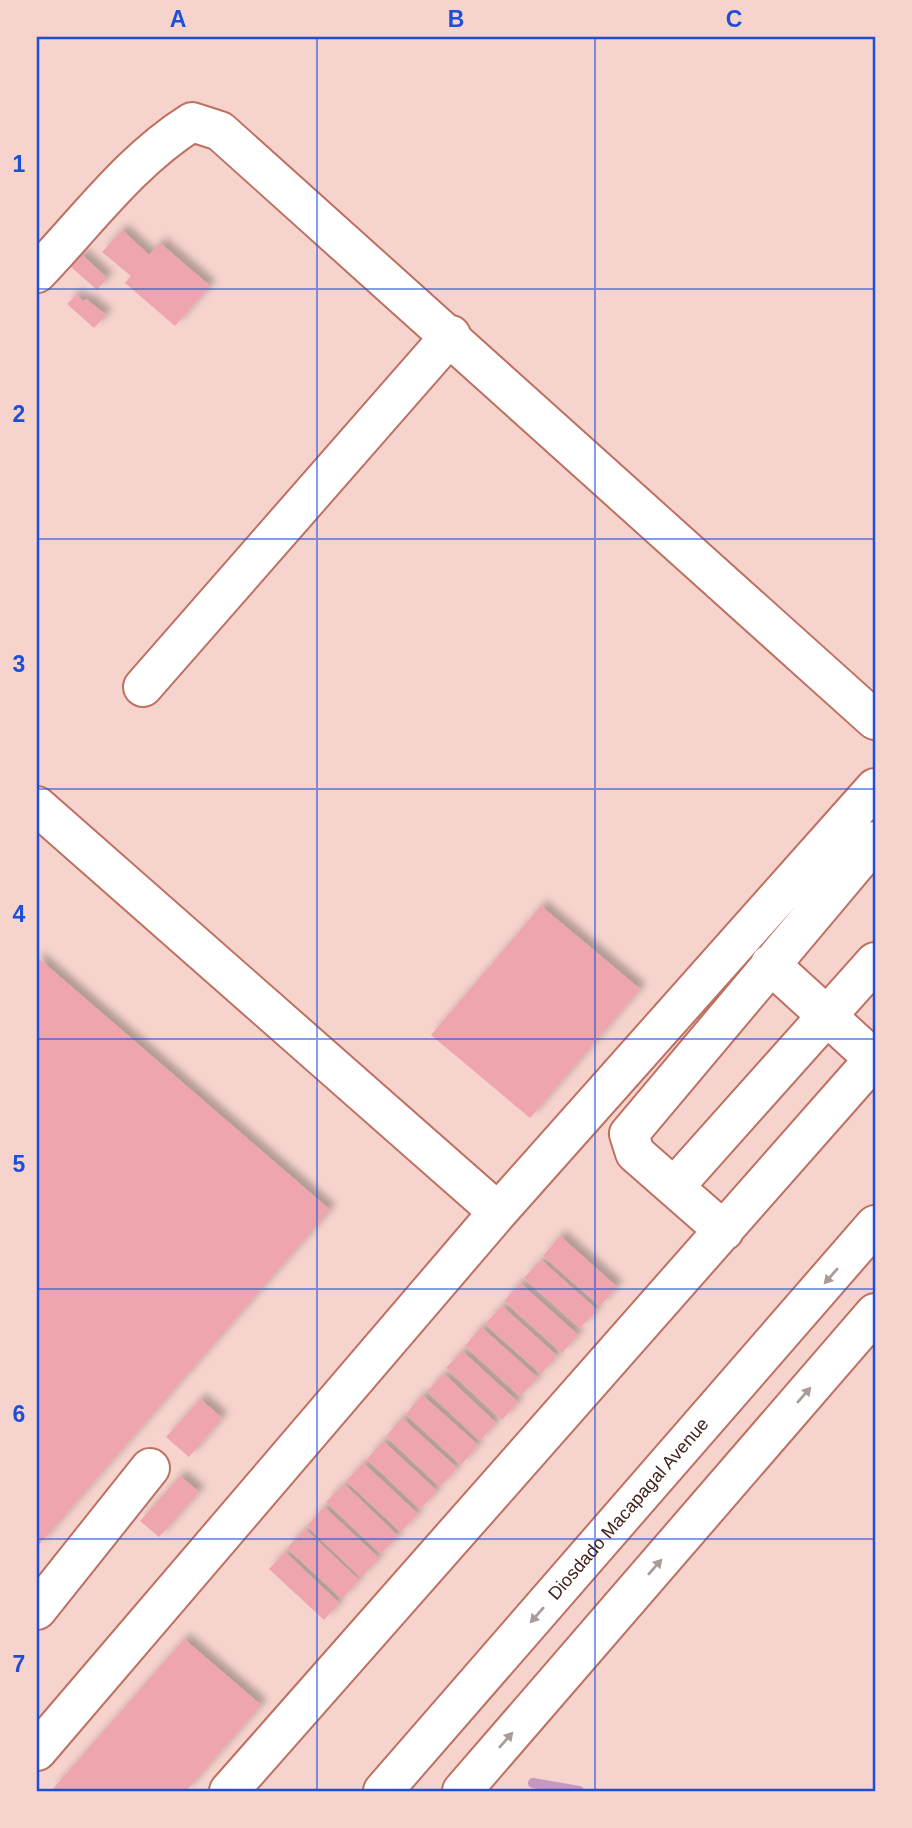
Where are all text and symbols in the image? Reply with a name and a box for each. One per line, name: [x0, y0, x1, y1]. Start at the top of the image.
text: A: [170, 6, 186, 32]
text: B: [448, 6, 464, 32]
text: C: [726, 6, 742, 32]
text: 1: [13, 151, 26, 177]
text: 2: [13, 401, 25, 427]
text: 3: [13, 651, 25, 677]
text: 4: [13, 901, 26, 927]
text: 5: [13, 1151, 26, 1177]
one-way arrow: [824, 1268, 839, 1285]
one-way arrow: [796, 1387, 811, 1404]
text: 6: [13, 1401, 25, 1427]
street label: Diosdado Macapagal Avenue: [544, 1414, 713, 1604]
one-way arrow: [647, 1559, 662, 1576]
one-way arrow: [530, 1606, 545, 1623]
text: 7: [13, 1651, 25, 1677]
one-way arrow: [498, 1731, 513, 1748]

